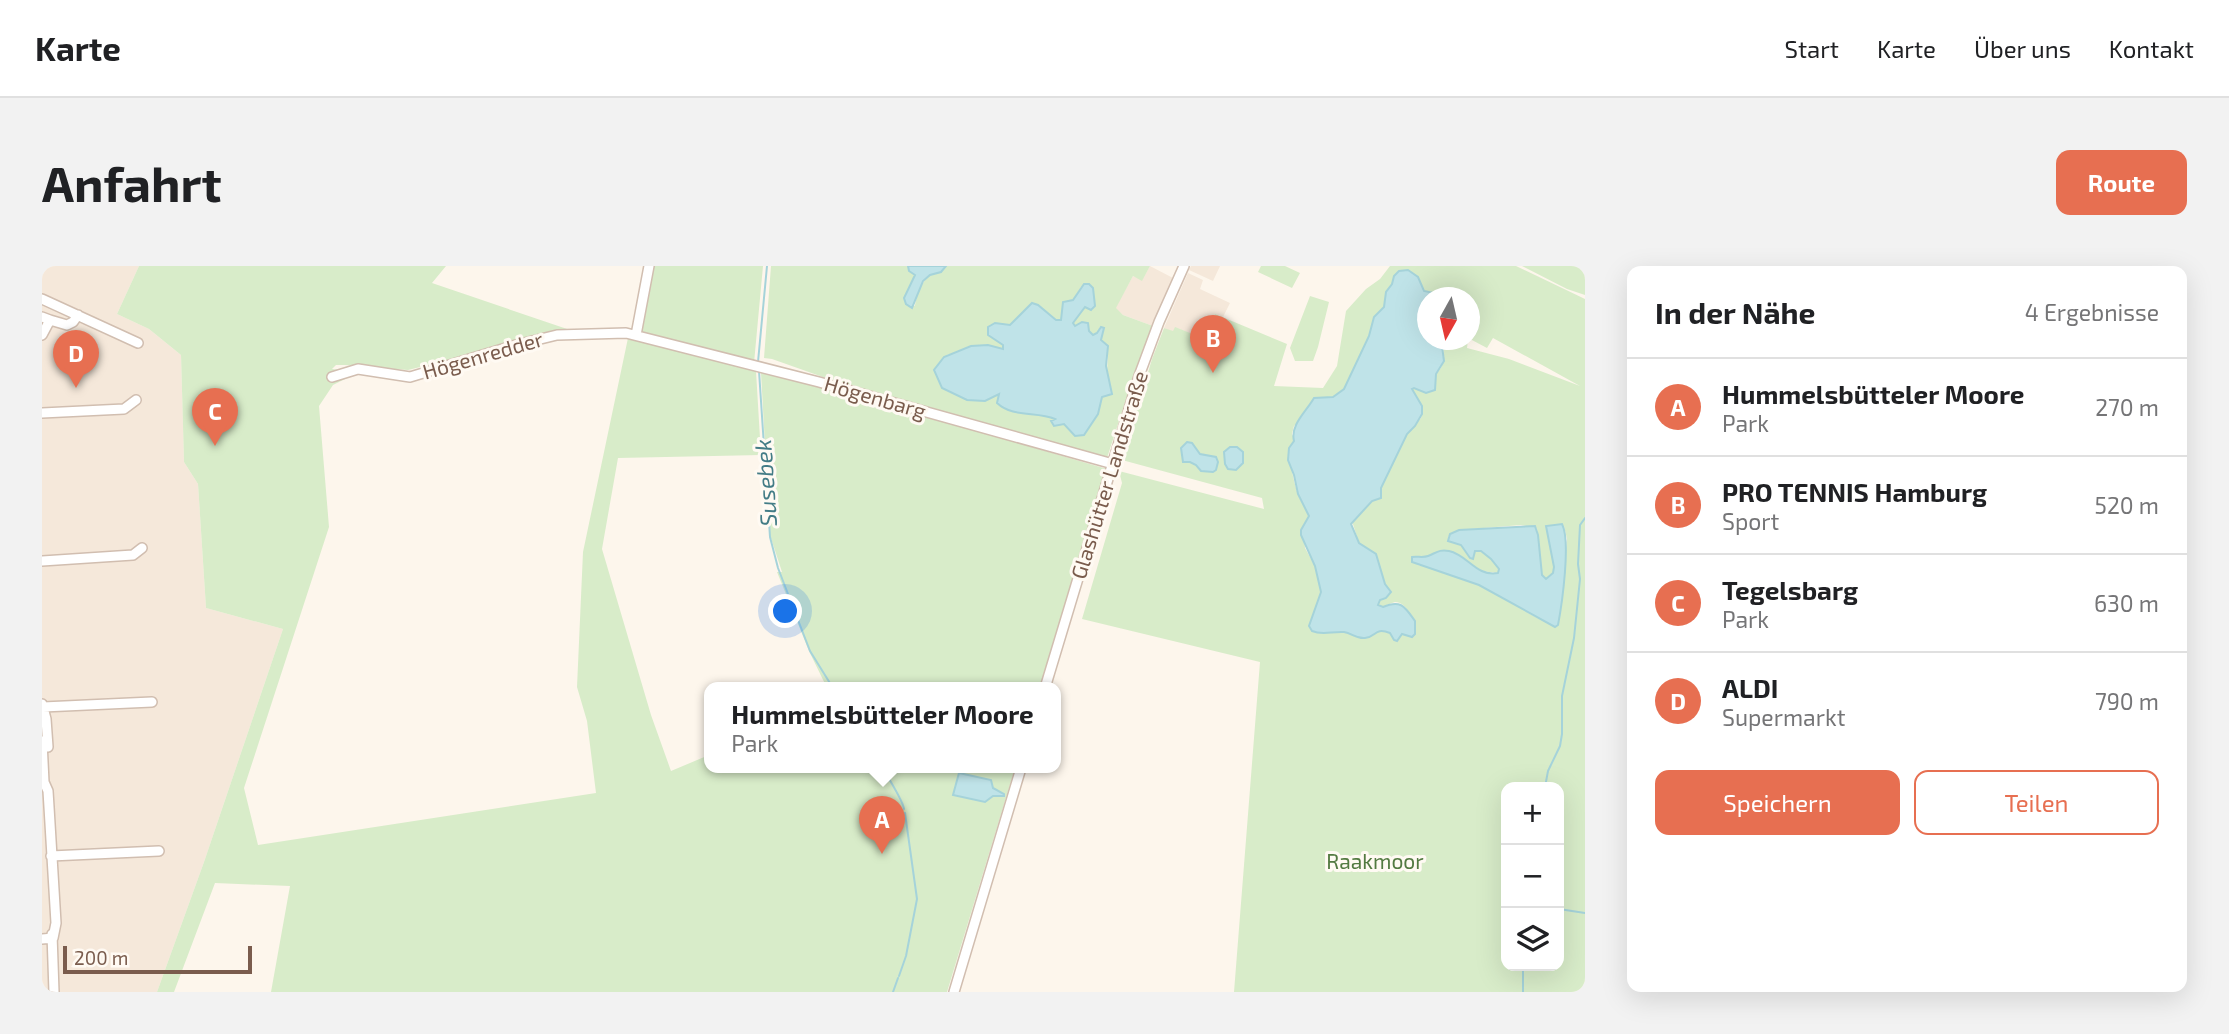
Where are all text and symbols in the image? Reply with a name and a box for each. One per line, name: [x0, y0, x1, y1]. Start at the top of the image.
text: Karte: [35, 28, 121, 68]
text: Start: [1785, 34, 1839, 63]
text: Karte: [1877, 34, 1936, 63]
text: Über uns: [1974, 34, 2071, 63]
text: Kontakt: [2109, 34, 2194, 63]
button: Route: [2056, 150, 2187, 215]
text: Anfahrt: [42, 153, 222, 212]
north arrow: [1417, 287, 1480, 350]
text: In der Nähe: [1655, 294, 1816, 330]
text: 4 Ergebnisse: [2025, 298, 2159, 326]
pin: B: [1190, 315, 1236, 373]
street label: Högenredder: [419, 325, 546, 384]
pin: D: [53, 330, 99, 388]
street label: Glashütter Landstraße: [1065, 367, 1152, 582]
street label: Högenbarg: [822, 370, 929, 423]
text: Hummelsbütteler Moore: [1722, 378, 2024, 409]
pin: C: [192, 388, 238, 446]
text: A: [1670, 393, 1686, 421]
text: 270 m: [2095, 393, 2159, 421]
text: Park: [1722, 409, 1769, 437]
water label: Susebek: [748, 438, 782, 528]
text: PRO TENNIS Hamburg: [1722, 476, 1987, 507]
text: B: [1671, 491, 1685, 519]
text: 520 m: [2095, 491, 2159, 519]
text: Sport: [1722, 507, 1779, 535]
text: Tegelsbarg: [1722, 574, 1858, 605]
text: C: [1671, 589, 1685, 617]
text: 630 m: [2094, 589, 2159, 617]
your location: [768, 594, 802, 628]
text: Park: [1722, 605, 1769, 633]
text: ALDI: [1722, 672, 1778, 703]
popup: [704, 682, 1061, 773]
text: D: [1670, 687, 1686, 715]
text: 790 m: [2095, 687, 2159, 715]
text: Hummelsbütteler Moore: [731, 698, 1034, 729]
text: Supermarkt: [1722, 703, 1845, 731]
text: Park: [731, 729, 778, 757]
button: Speichern: [1655, 770, 1900, 835]
button: Teilen: [1914, 770, 2159, 835]
map controls: [1501, 782, 1564, 971]
button: +: [1501, 782, 1564, 845]
pin: A: [859, 796, 905, 854]
button: −: [1501, 845, 1564, 908]
park label: Raakmoor: [1326, 848, 1424, 873]
button: layers: [1501, 908, 1564, 971]
scale bar: [63, 943, 252, 975]
text: 200 m: [74, 946, 128, 969]

